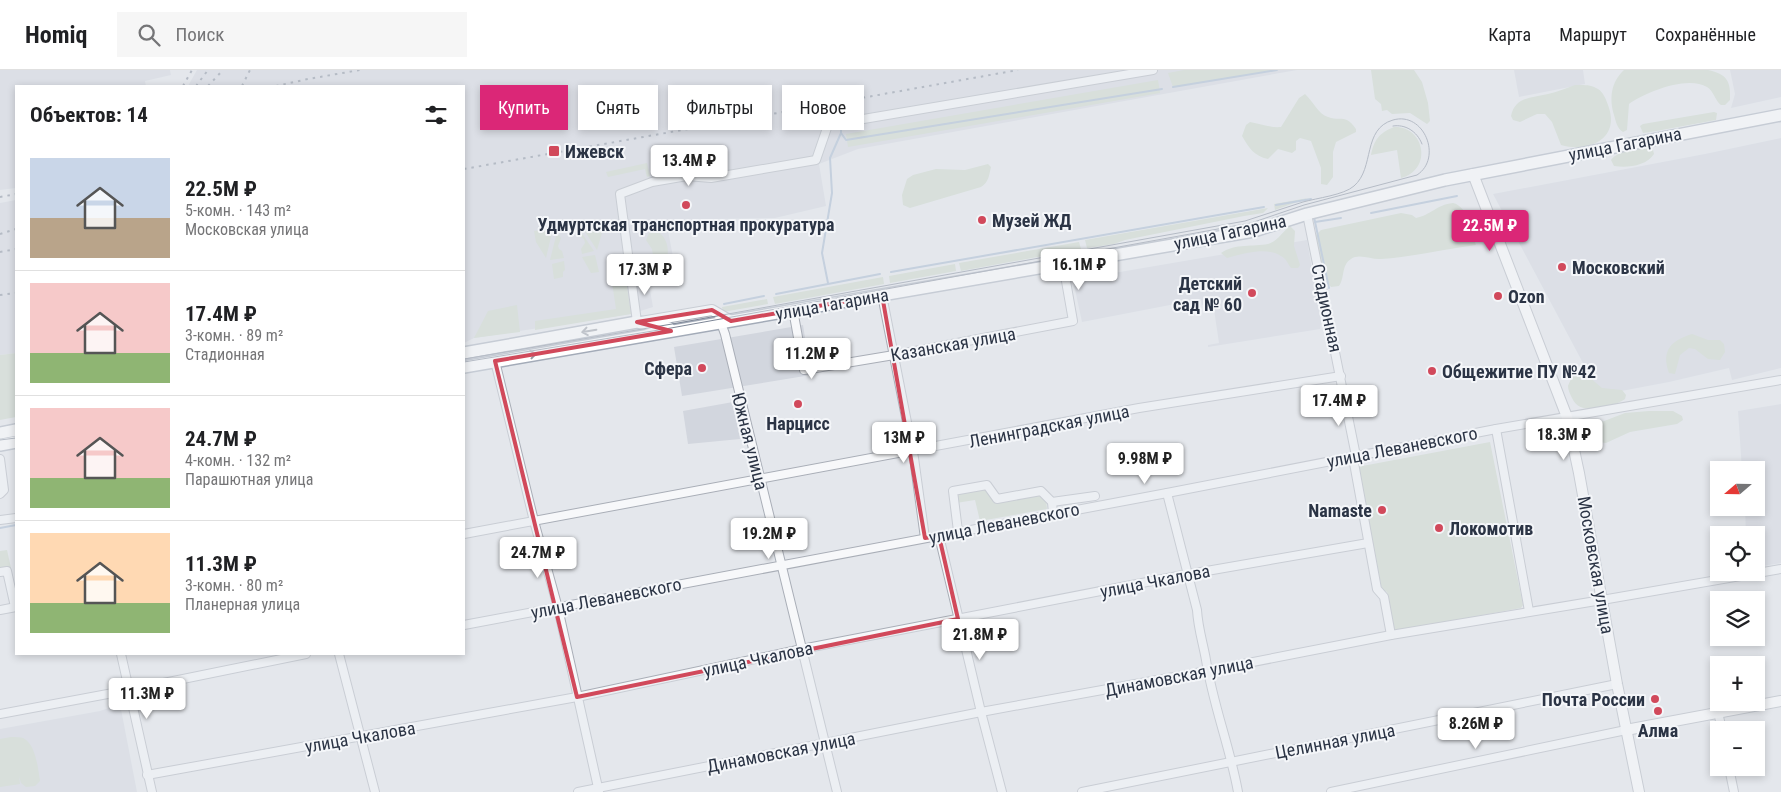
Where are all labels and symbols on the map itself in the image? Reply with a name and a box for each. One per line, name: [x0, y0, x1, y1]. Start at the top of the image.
street label: улица Гагарина: [1567, 123, 1683, 165]
place label: Ижевск: [565, 141, 624, 162]
marker: Ижевск: [547, 144, 561, 158]
pin: 13.4M ₽: [643, 144, 735, 187]
marker: Удмуртская транспортная прокуратура: [680, 199, 692, 211]
place label: Музей ЖД: [992, 210, 1072, 231]
street label: улица Гагарина: [1172, 210, 1288, 254]
pin: 22.5M ₽: [1444, 210, 1536, 252]
place label: Удмуртская транспортная прокуратура: [538, 214, 834, 235]
marker: Музей ЖД: [976, 214, 988, 226]
pin: 16.1M ₽: [1033, 248, 1125, 291]
pin: 17.3M ₽: [599, 254, 691, 296]
place label: Московский: [1572, 257, 1665, 278]
marker: Московский: [1556, 261, 1568, 273]
street label: Стадионная: [1307, 262, 1347, 354]
place label: Детский сад № 60: [1173, 273, 1242, 315]
street label: улица Гагарина: [774, 284, 890, 324]
place label: Ozon: [1508, 286, 1545, 307]
marker: Детский сад № 60: [1246, 287, 1258, 299]
marker: Ozon: [1492, 290, 1504, 302]
street label: Казанская улица: [889, 323, 1017, 365]
one-way arrow: [582, 327, 598, 336]
pin: 11.2M ₽: [766, 338, 858, 380]
one-way arrow: [521, 350, 537, 360]
place label: Сфера: [644, 358, 692, 379]
place label: Общежитие ПУ №42: [1442, 361, 1596, 382]
marker: Сфера: [696, 362, 708, 374]
marker: Общежитие ПУ №42: [1426, 365, 1438, 377]
pin: 17.4M ₽: [1293, 384, 1385, 427]
street label: Южная улица: [728, 390, 772, 492]
marker: Нарцисс: [792, 398, 804, 410]
street label: Ленинградская улица: [967, 400, 1131, 452]
place label: Нарцисс: [766, 413, 830, 434]
pin: 18.3M ₽: [1518, 418, 1610, 461]
pin: 13M ₽: [869, 422, 939, 464]
street label: улица Леваневского: [1325, 422, 1479, 472]
pin: 9.98M ₽: [1099, 442, 1191, 485]
north arrow: [1710, 461, 1765, 516]
street label: Московская улица: [1574, 495, 1618, 635]
street label: улица Леваневского: [927, 498, 1081, 548]
place label: Namaste: [1308, 500, 1372, 521]
marker: Namaste: [1376, 504, 1388, 516]
pin: 19.2M ₽: [723, 518, 815, 560]
place label: Локомотив: [1449, 518, 1533, 539]
marker: Локомотив: [1433, 522, 1445, 534]
pin: 24.7M ₽: [492, 536, 584, 579]
street label: улица Чкалова: [1098, 560, 1212, 602]
street label: улица Леваневского: [529, 573, 683, 623]
pin: 21.8M ₽: [934, 618, 1026, 661]
street label: улица Чкалова: [701, 637, 815, 681]
street label: Динамовская улица: [1103, 651, 1255, 701]
pin: 11.3M ₽: [101, 678, 193, 720]
place label: Почта России: [1542, 689, 1645, 710]
marker: Почта России: [1649, 693, 1661, 705]
marker: Алма: [1652, 705, 1664, 717]
pin: 8.26M ₽: [1430, 708, 1522, 750]
street label: улица Чкалова: [303, 717, 417, 757]
street label: Целинная улица: [1273, 719, 1397, 763]
place label: Алма: [1638, 720, 1678, 741]
street label: Динамовская улица: [705, 727, 857, 777]

